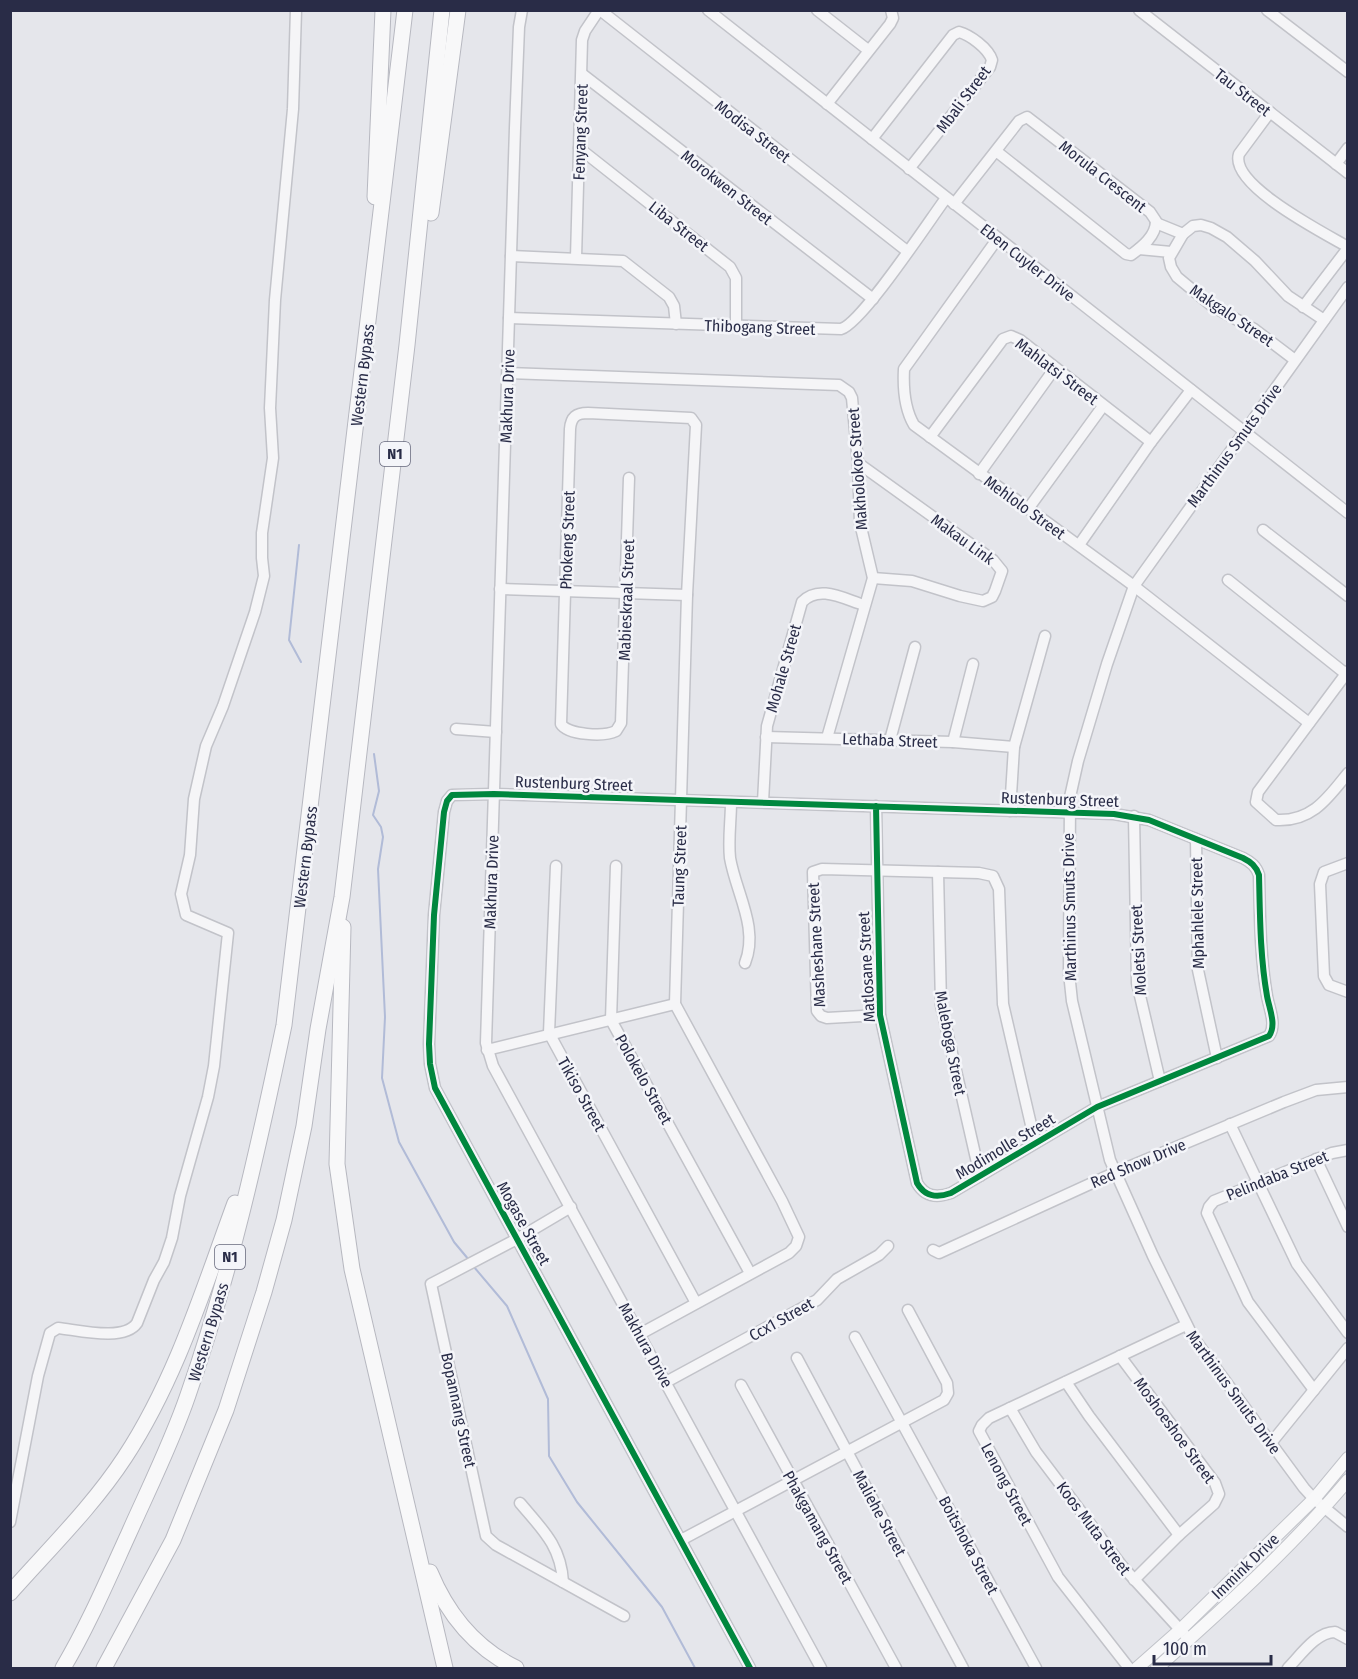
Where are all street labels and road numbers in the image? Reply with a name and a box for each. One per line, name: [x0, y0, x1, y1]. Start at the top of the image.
street label: Mbali Street: [932, 62, 995, 136]
street label: Tau Street: [1211, 65, 1275, 121]
street label: Fenyang Street: [569, 83, 592, 181]
street label: Modisa Street: [711, 96, 795, 167]
street label: Morula Crescent: [1055, 136, 1151, 217]
street label: Morokwen Street: [677, 146, 777, 229]
street label: Liba Street: [645, 197, 713, 256]
street label: Eben Cuyler Drive: [977, 220, 1079, 305]
street label: Makgalo Street: [1186, 280, 1278, 351]
street label: Thibogang Street: [704, 316, 816, 339]
street label: Western Bypass: [347, 323, 378, 427]
street label: Mahlatsi Street: [1012, 334, 1102, 409]
street label: Makhura Drive: [496, 349, 519, 443]
street label: Marthinus Smuts Drive: [1183, 380, 1286, 511]
street label: Makholokoe Street: [844, 406, 871, 531]
road number: N1: [380, 442, 410, 466]
street label: Mehlolo Street: [980, 472, 1070, 544]
street label: Phokeng Street: [556, 489, 579, 590]
street label: Makau Link: [927, 510, 998, 569]
street label: Mabieskraal Street: [615, 538, 638, 661]
street label: Mohale Street: [762, 621, 805, 715]
street label: Lethaba Street: [842, 729, 939, 752]
street label: Rustenburg Street: [515, 772, 634, 795]
street label: Rustenburg Street: [1001, 788, 1120, 811]
street label: Western Bypass: [290, 805, 321, 909]
street label: Taung Street: [669, 824, 690, 907]
street label: Marthinus Smuts Drive: [1059, 833, 1080, 981]
street label: Makhura Drive: [480, 835, 503, 929]
street label: Mphahlele Street: [1187, 856, 1208, 969]
street label: Masheshane Street: [804, 881, 829, 1008]
street label: Moletsi Street: [1127, 903, 1150, 996]
street label: Matlosane Street: [854, 910, 879, 1023]
street label: Maleboga Street: [931, 989, 970, 1098]
street label: Polokelo Street: [611, 1031, 676, 1128]
street label: Tikiso Street: [554, 1054, 610, 1135]
street label: Modimolle Street: [952, 1109, 1059, 1184]
street label: Red Show Drive: [1088, 1135, 1189, 1192]
street label: Pelindaba Street: [1223, 1146, 1332, 1205]
street label: Mogase Street: [493, 1178, 555, 1269]
road number: N1: [215, 1245, 245, 1269]
street label: Western Bypass: [184, 1280, 233, 1384]
street label: Ccx1 Street: [746, 1294, 817, 1345]
street label: Makhura Drive: [614, 1300, 677, 1391]
street label: Marthinus Smuts Drive: [1182, 1327, 1285, 1458]
street label: Bopannang Street: [437, 1351, 480, 1470]
street label: Moshoeshoe Street: [1130, 1374, 1220, 1487]
street label: Lenong Street: [977, 1440, 1037, 1529]
street label: Maliehe Street: [849, 1467, 911, 1560]
street label: Phakgamang Street: [779, 1468, 857, 1588]
street label: Koos Muta Street: [1052, 1478, 1135, 1579]
street label: Boitshoka Street: [935, 1493, 1003, 1598]
street label: Immink Drive: [1208, 1529, 1283, 1603]

